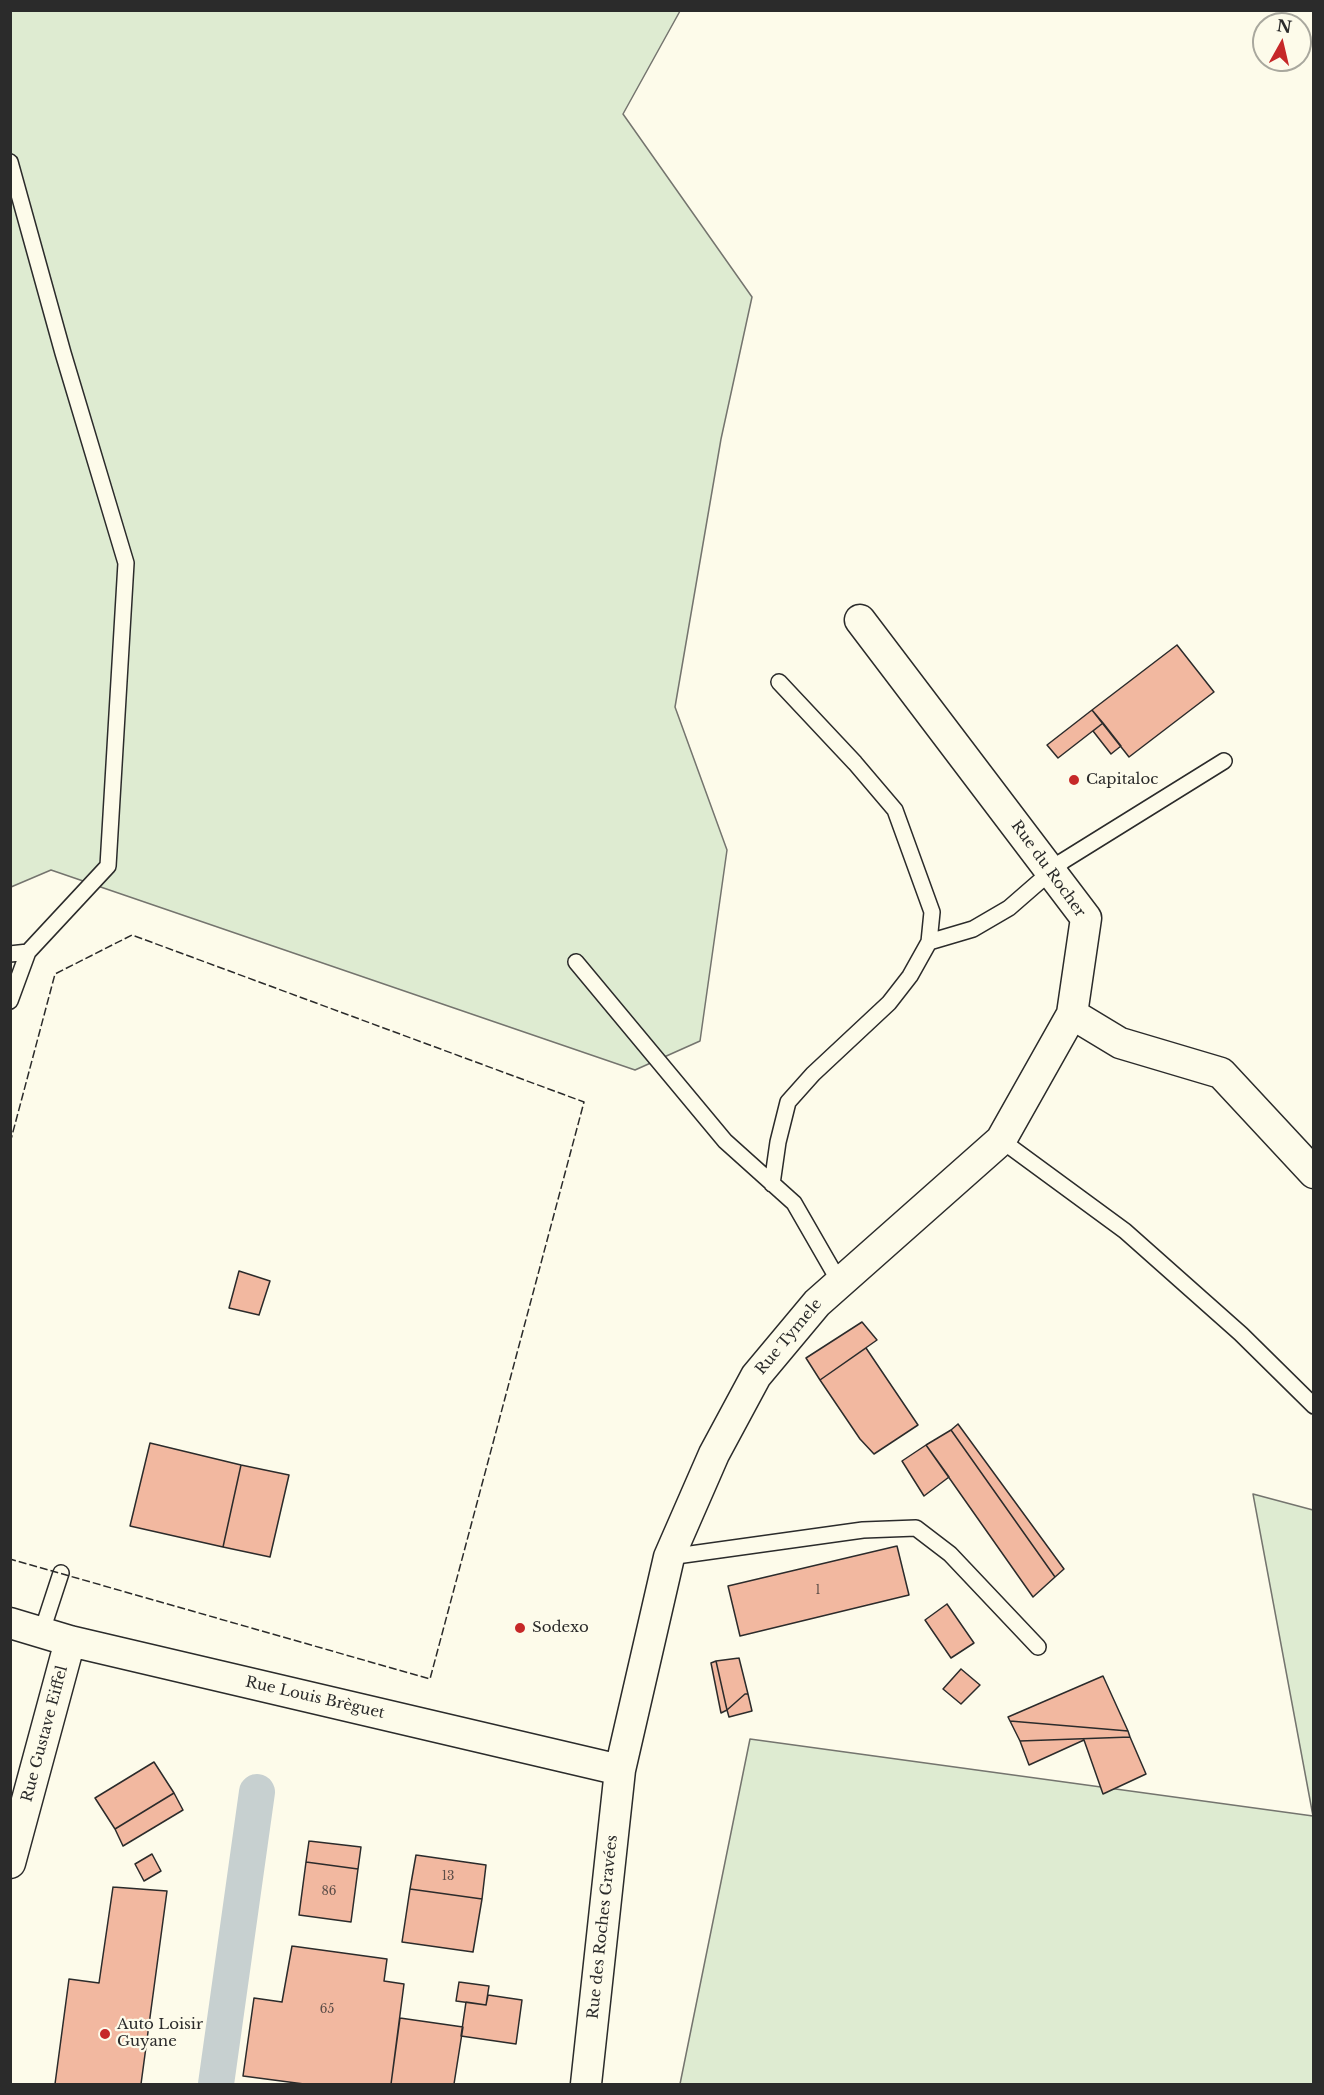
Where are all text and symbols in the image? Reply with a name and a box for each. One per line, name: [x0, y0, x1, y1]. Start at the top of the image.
north arrow: [1252, 12, 1312, 72]
text: N: [1275, 15, 1293, 37]
place label: Capitaloc: [1086, 771, 1158, 789]
marker: Capitaloc: [1067, 773, 1081, 787]
street label: Rue du Rocher: [1007, 817, 1089, 921]
street label: Rue Tymele: [752, 1295, 826, 1379]
house number: 1: [815, 1584, 821, 1598]
place label: Sodexo: [532, 1619, 589, 1637]
marker: Sodexo: [513, 1621, 527, 1635]
street label: Rue Gustave Eiffel: [18, 1664, 72, 1804]
street label: Rue Louis Brèguet: [244, 1673, 386, 1723]
street label: Rue des Roches Gravées: [584, 1834, 622, 2020]
house number: 13: [442, 1870, 454, 1884]
house number: 86: [322, 1885, 336, 1899]
house number: 65: [320, 2003, 334, 2017]
place label: Auto Loisir Guyane: [117, 2016, 203, 2051]
marker: Auto Loisir Guyane: [98, 2027, 112, 2041]

